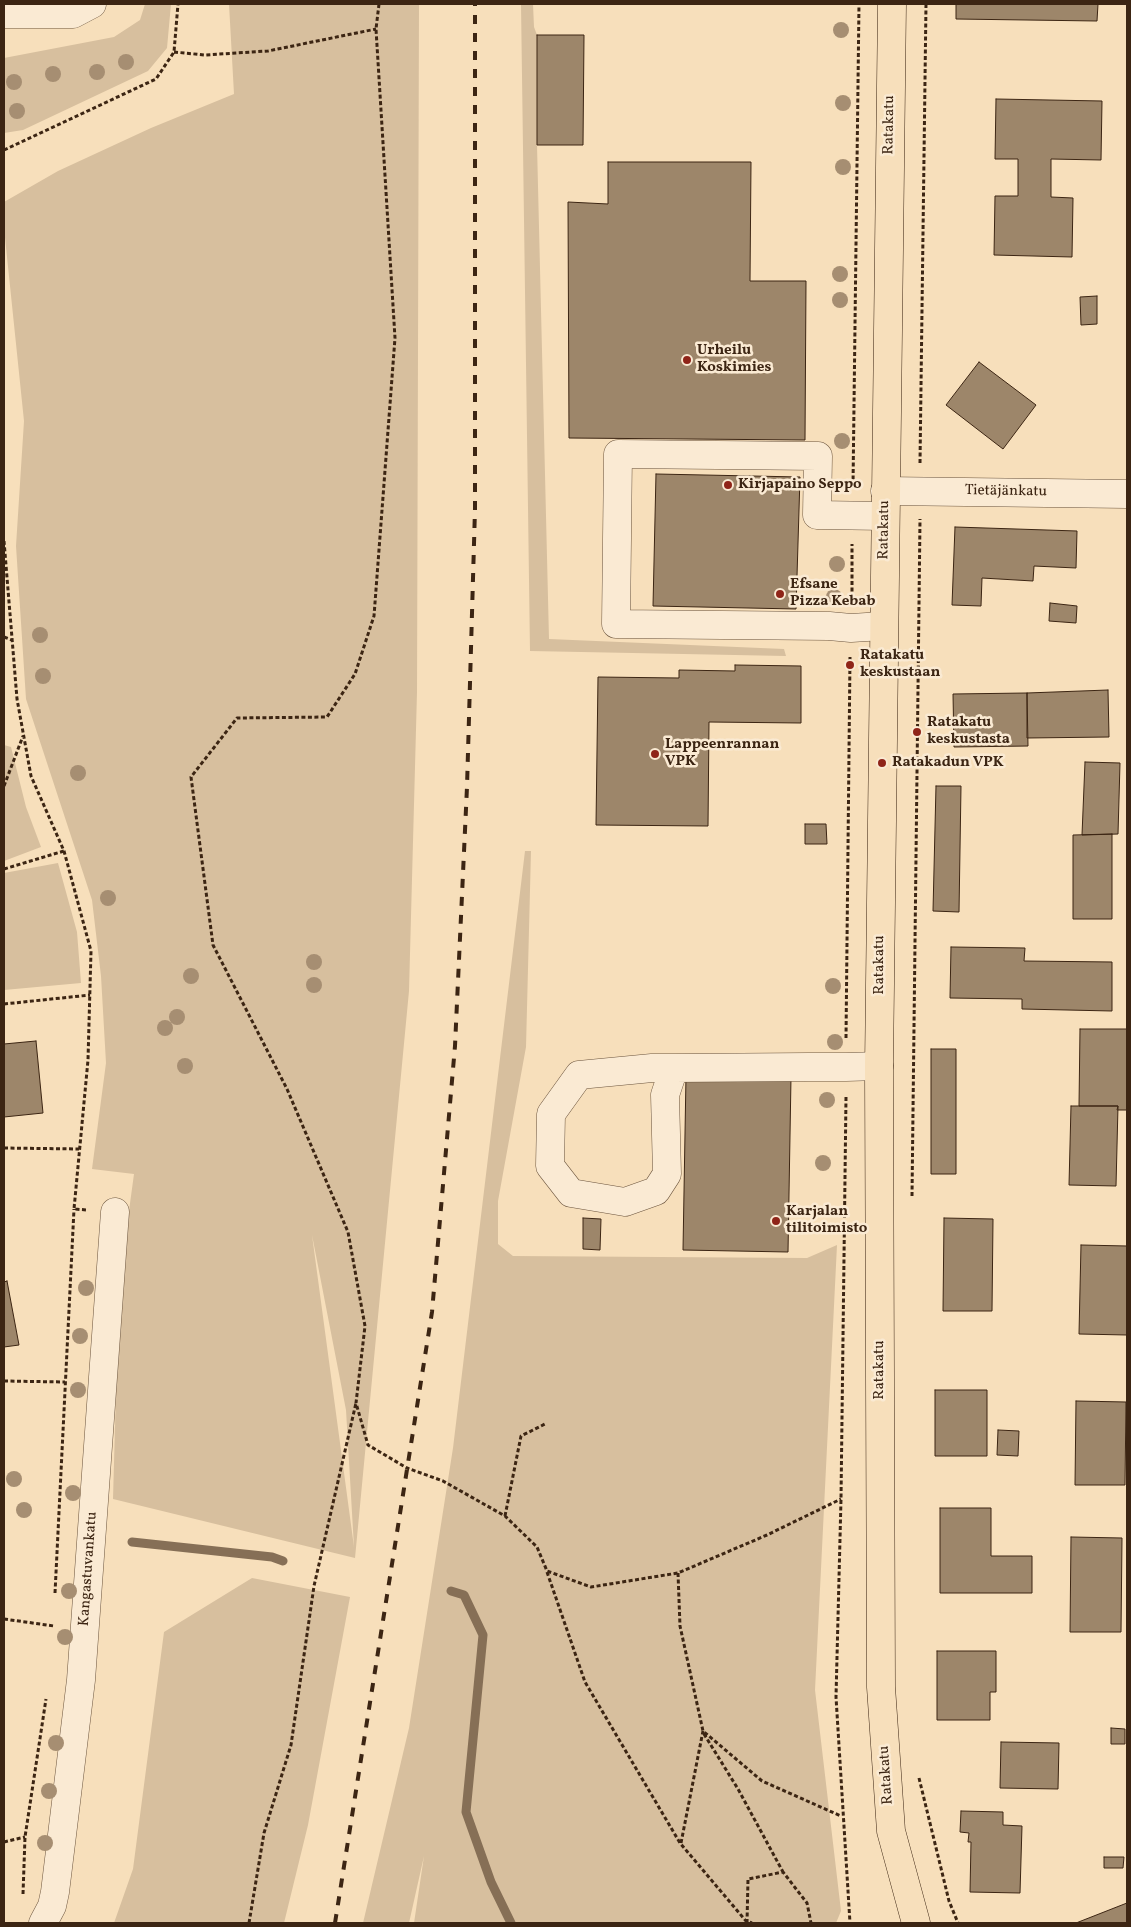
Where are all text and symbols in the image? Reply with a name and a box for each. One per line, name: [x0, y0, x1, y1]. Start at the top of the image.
street label: Ratakatu: [880, 95, 900, 155]
place label: Urheilu Koskimies: [697, 342, 771, 377]
marker: Urheilu Koskimies: [681, 354, 693, 366]
place label: Kirjapaino Seppo: [738, 476, 862, 494]
marker: Kirjapaino Seppo: [722, 479, 734, 491]
street label: Tietäjänkatu: [965, 482, 1047, 502]
street label: Ratakatu: [875, 500, 895, 560]
place label: Efsane Pizza Kebab: [790, 576, 876, 611]
marker: Efsane Pizza Kebab: [774, 588, 786, 600]
place label: Ratakatu keskustaan: [860, 647, 940, 682]
marker: Ratakatu keskustaan: [844, 659, 856, 671]
place label: Ratakatu keskustasta: [927, 714, 1010, 749]
marker: Ratakatu keskustasta: [911, 726, 923, 738]
place label: Lappeenrannan VPK: [665, 736, 779, 771]
marker: Lappeenrannan VPK: [649, 748, 661, 760]
place label: Ratakadun VPK: [892, 754, 1004, 772]
marker: Ratakadun VPK: [876, 757, 888, 769]
street label: Ratakatu: [871, 935, 889, 995]
place label: Karjalan tilitoimisto: [786, 1203, 867, 1238]
marker: Karjalan tilitoimisto: [770, 1215, 782, 1227]
street label: Ratakatu: [871, 1340, 889, 1400]
street label: Kangastuvankatu: [76, 1511, 102, 1627]
street label: Ratakatu: [876, 1745, 898, 1805]

